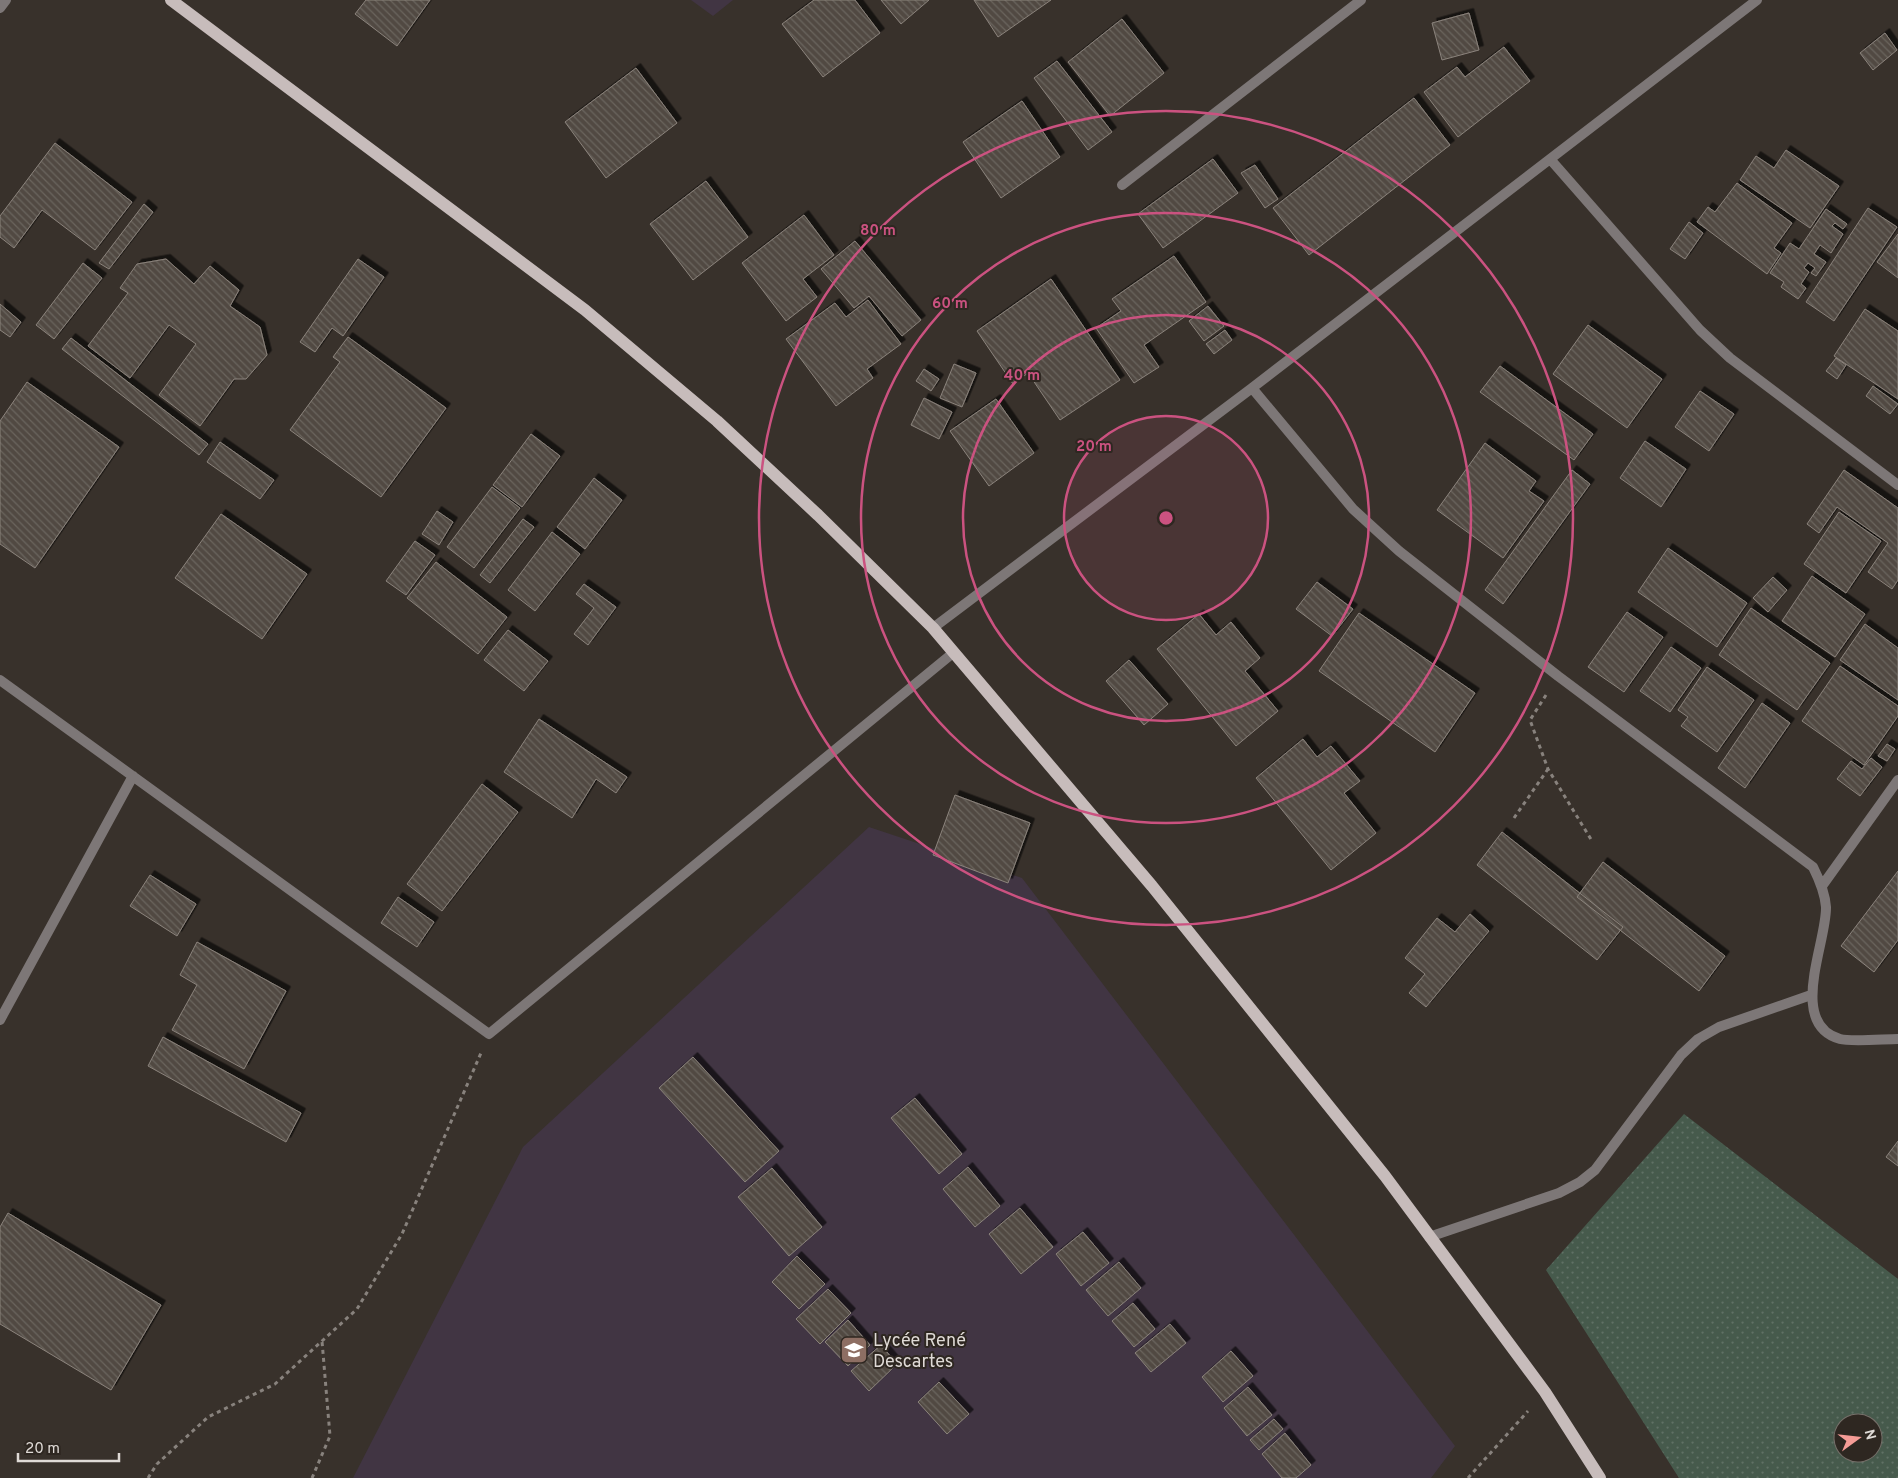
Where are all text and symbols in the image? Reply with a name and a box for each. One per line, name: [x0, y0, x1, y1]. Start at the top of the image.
text: 80 m: [860, 222, 896, 241]
text: 60 m: [932, 295, 968, 314]
text: 40 m: [1004, 367, 1040, 386]
text: 20 m: [1076, 438, 1112, 457]
centre of rings: [1157, 509, 1175, 527]
place label: Lycée René Descartes: [873, 1330, 966, 1374]
school or university icon: Lycée René Descartes: [839, 1335, 869, 1365]
north arrow: [1833, 1413, 1883, 1463]
text: N: [1860, 1428, 1879, 1442]
scale bar: [18, 1430, 119, 1462]
text: 20 m: [25, 1440, 60, 1459]

